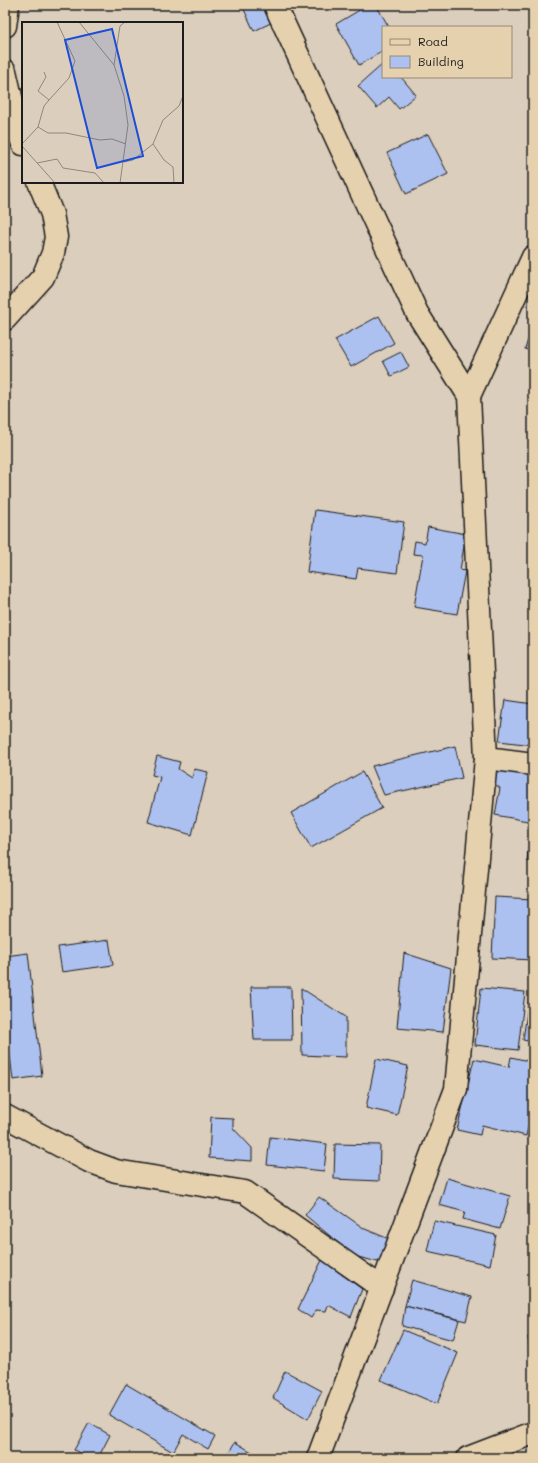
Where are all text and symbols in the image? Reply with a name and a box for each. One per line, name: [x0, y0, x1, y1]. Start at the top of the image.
inset map: [22, 22, 183, 183]
legend: [382, 26, 512, 78]
text: Road: [418, 33, 448, 49]
text: Building: [418, 53, 464, 69]

